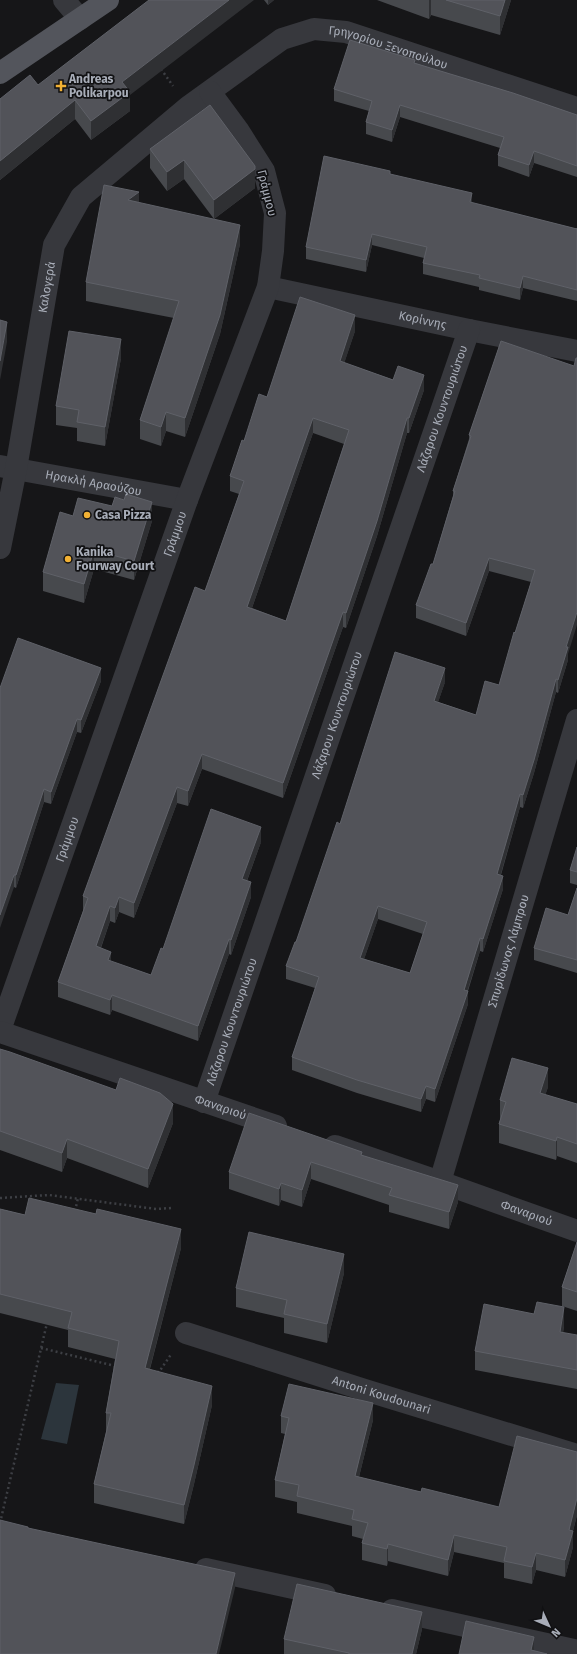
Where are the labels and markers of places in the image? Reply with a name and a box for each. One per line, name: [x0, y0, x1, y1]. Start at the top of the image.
place label: Andreas Polikarpou: [68, 72, 129, 100]
marker: Andreas Polikarpou: [56, 81, 66, 91]
place label: Casa Pizza: [95, 508, 152, 522]
marker: Casa Pizza: [82, 510, 92, 520]
place label: Kanika Fourway Court: [76, 545, 155, 573]
marker: Kanika Fourway Court: [63, 554, 73, 564]

